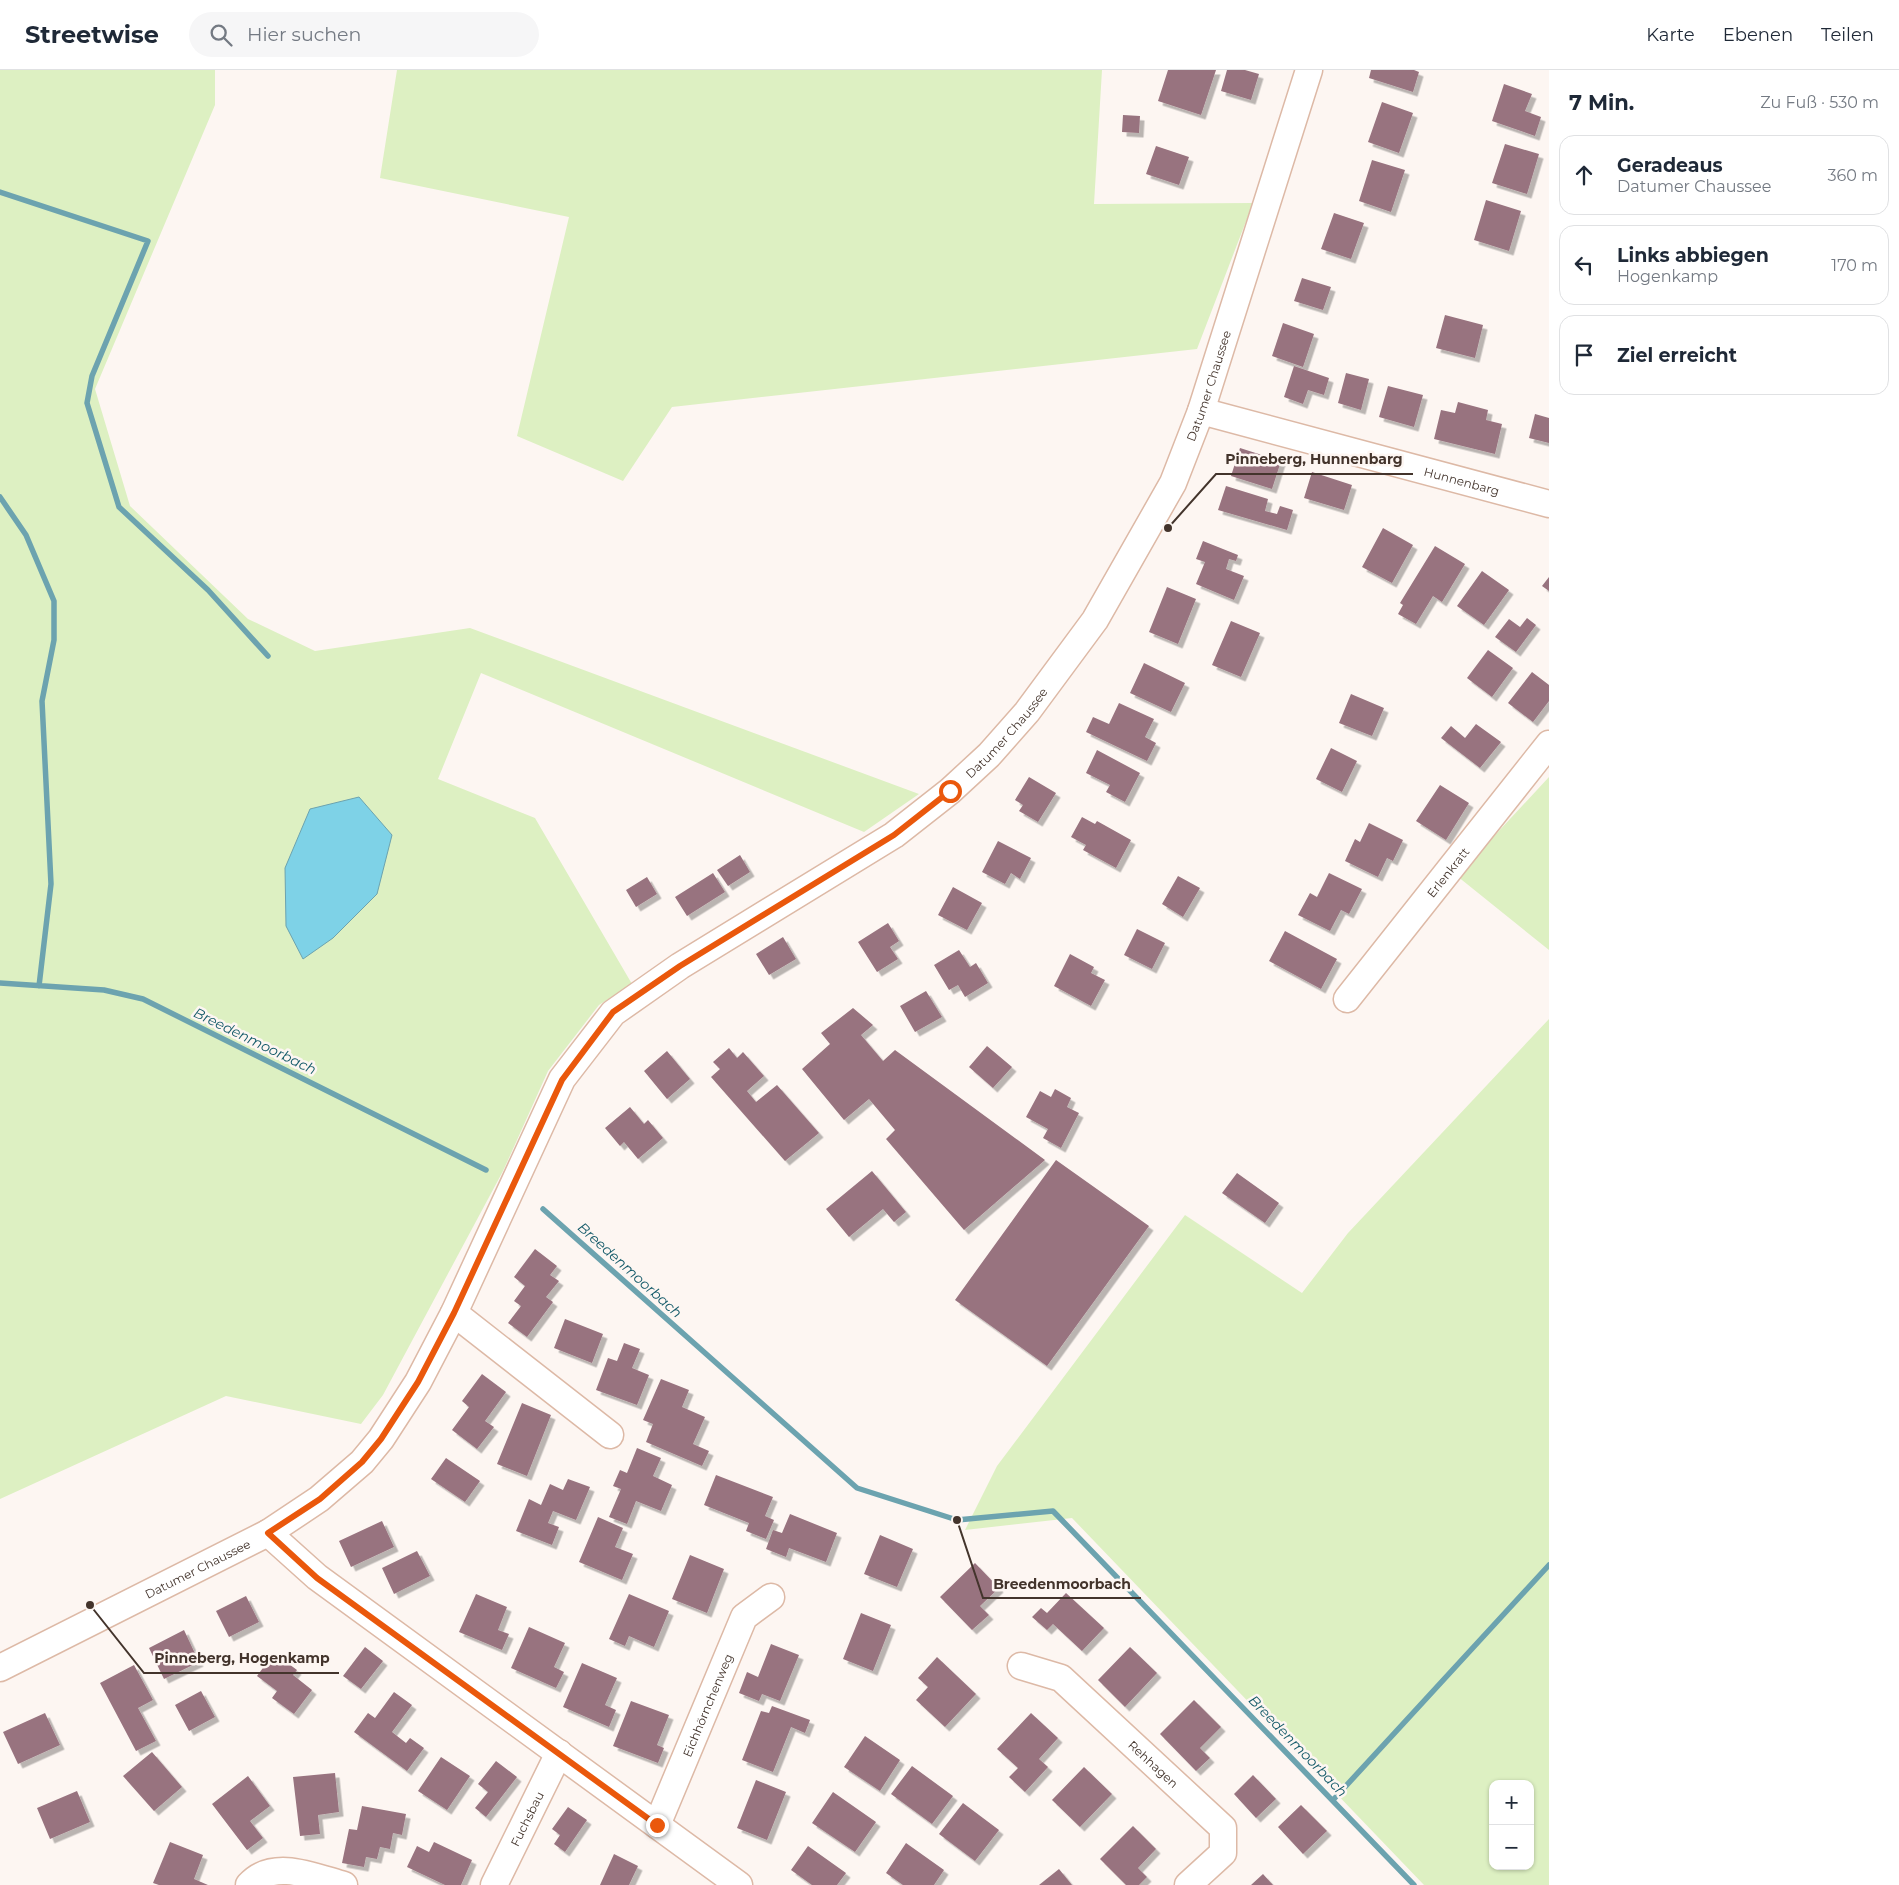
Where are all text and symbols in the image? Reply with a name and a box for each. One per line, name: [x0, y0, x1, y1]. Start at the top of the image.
search box: [189, 12, 539, 57]
text: Streetwise: [25, 20, 159, 49]
icon: search: [207, 21, 235, 49]
text: Hier suchen: [247, 23, 361, 46]
text: Karte: [1646, 24, 1695, 46]
text: Ebenen: [1723, 24, 1793, 46]
text: Teilen: [1821, 24, 1874, 46]
text: 7 Min.: [1569, 90, 1634, 115]
text: Zu Fuß · 530 m: [1760, 93, 1879, 112]
text: Geradeaus: [1617, 154, 1723, 177]
icon: ahead: [1570, 161, 1598, 189]
text: 360 m: [1827, 166, 1878, 185]
text: Datumer Chaussee: [1617, 177, 1771, 196]
text: Links abbiegen: [1617, 244, 1769, 267]
icon: left: [1570, 251, 1598, 279]
text: 170 m: [1831, 256, 1878, 275]
text: Hogenkamp: [1617, 267, 1718, 286]
street label: Datumer Chaussee: [1183, 328, 1234, 443]
icon: arrive: [1570, 341, 1598, 369]
text: Ziel erreicht: [1617, 344, 1737, 367]
callout: Pinneberg, Hunnenbarg: [1216, 445, 1413, 474]
text: Pinneberg, Hunnenbarg: [1225, 450, 1403, 468]
street label: Hunnenbarg: [1422, 463, 1501, 498]
street label: Datumer Chaussee: [962, 684, 1050, 781]
route start: [939, 780, 962, 803]
street label: Erlenkratt: [1423, 844, 1472, 900]
water label: Breedenmoorbach: [191, 1003, 319, 1079]
water label: Breedenmoorbach: [574, 1218, 686, 1322]
street label: Datumer Chaussee: [142, 1536, 253, 1601]
callout: Breedenmoorbach: [983, 1569, 1141, 1598]
text: Breedenmoorbach: [993, 1575, 1131, 1593]
callout: Pinneberg, Hogenkamp: [144, 1644, 339, 1673]
text: Pinneberg, Hogenkamp: [154, 1649, 330, 1667]
street label: Eichhörnchenweg: [679, 1651, 735, 1759]
water label: Breedenmoorbach: [1245, 1691, 1351, 1801]
street label: Rehhagen: [1125, 1737, 1182, 1791]
map controls: [1489, 1780, 1534, 1870]
button: +: [1489, 1780, 1534, 1825]
street label: Fuchsbau: [507, 1789, 547, 1849]
route end: [646, 1814, 669, 1837]
button: −: [1489, 1825, 1534, 1870]

